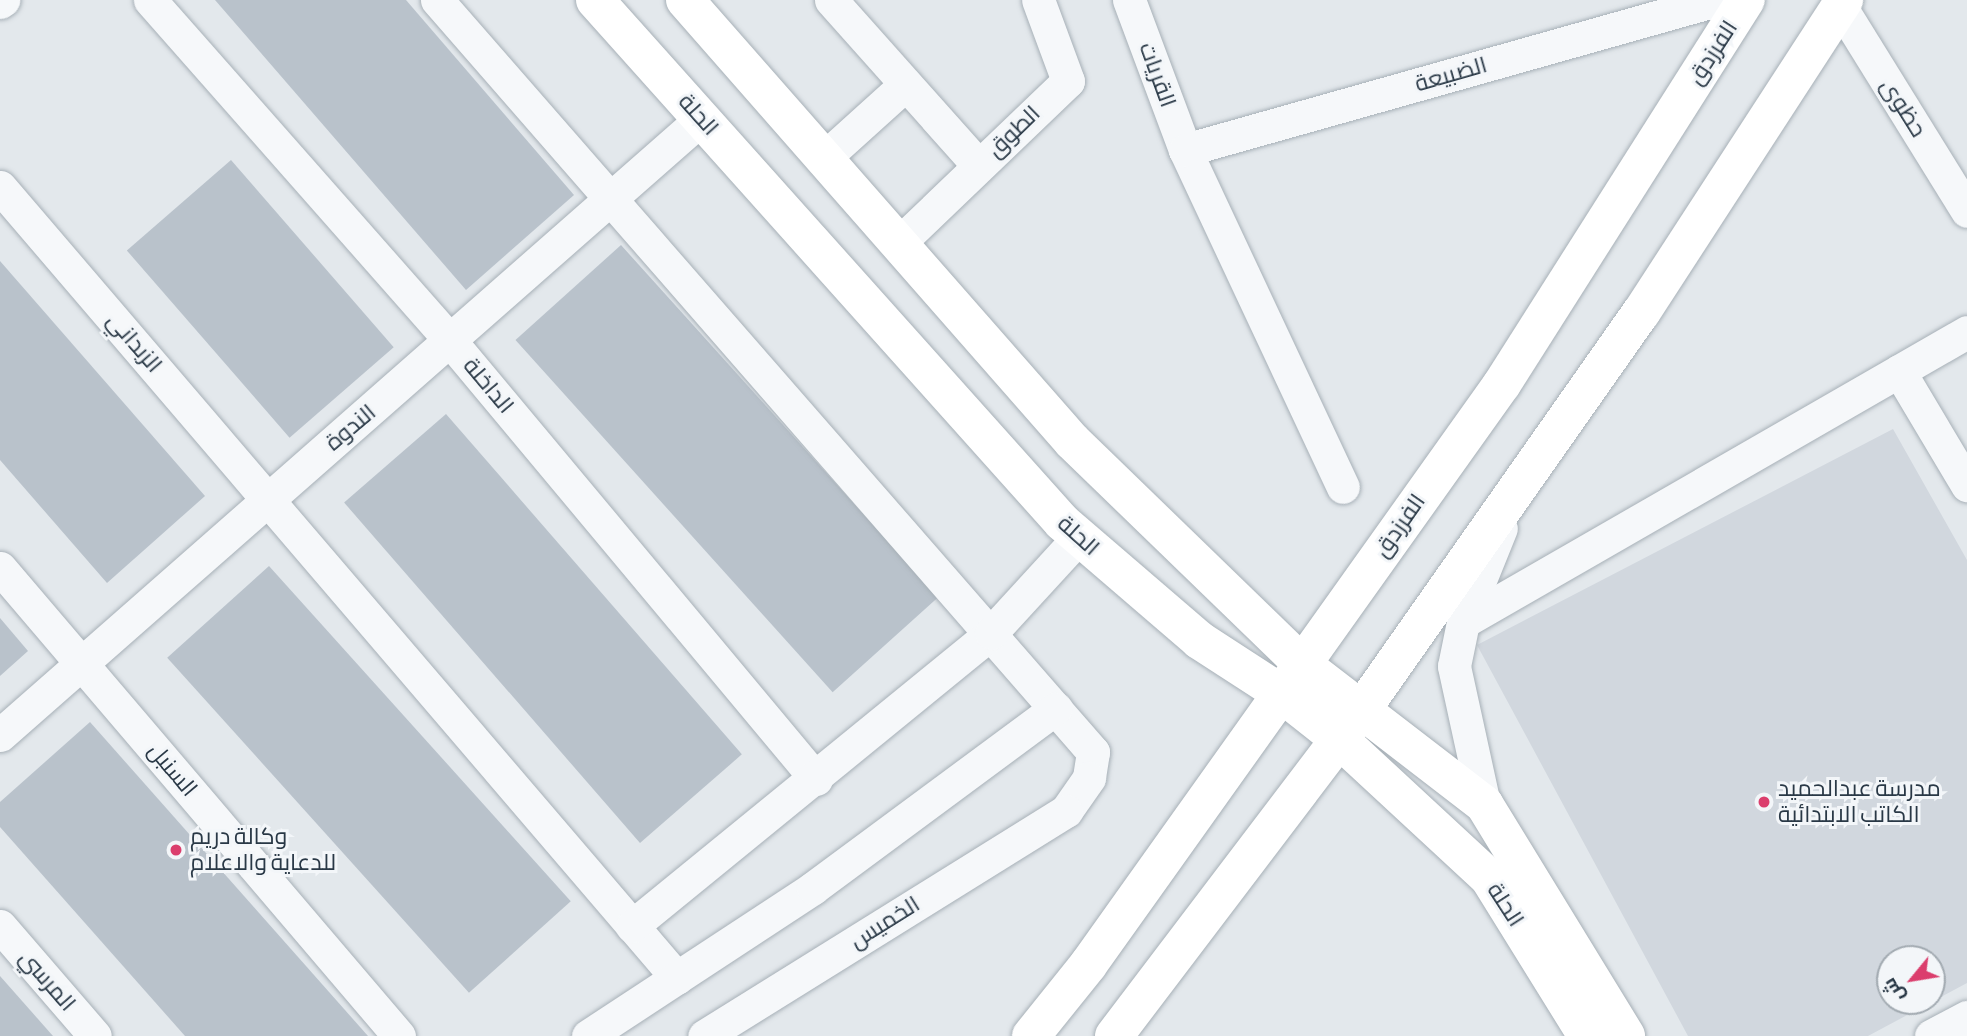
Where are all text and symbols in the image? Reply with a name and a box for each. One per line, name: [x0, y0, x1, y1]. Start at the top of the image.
street label: الفرزدق: [1682, 16, 1744, 90]
street label: القريات: [1133, 39, 1181, 111]
street label: الضبيعة: [1412, 52, 1490, 98]
street label: حظوى: [1874, 74, 1932, 142]
street label: الحلة: [672, 88, 724, 142]
street label: الطوق: [982, 100, 1046, 164]
street label: الزبداني: [100, 307, 168, 379]
street label: الداخلة: [457, 353, 519, 419]
street label: الندوة: [320, 399, 382, 457]
street label: الفرزدق: [1368, 489, 1432, 563]
street label: الحلة: [1051, 510, 1105, 562]
street label: السنبل: [142, 737, 202, 803]
place label: مدرسة عبدالحميد الكاتب الابتدائية: [1778, 775, 1941, 829]
marker: مدرسة عبدالحميد الكاتب الابتدائية: [1756, 794, 1772, 810]
place label: وكالة دريم للدعاية والاعلام: [190, 823, 336, 877]
marker: وكالة دريم للدعاية والاعلام: [168, 842, 184, 858]
street label: الحلة: [1481, 878, 1529, 932]
street label: الخميس: [845, 891, 925, 955]
street label: المرسي: [13, 945, 81, 1017]
north arrow: [1876, 945, 1946, 1015]
text: ش: [1878, 973, 1910, 1006]

